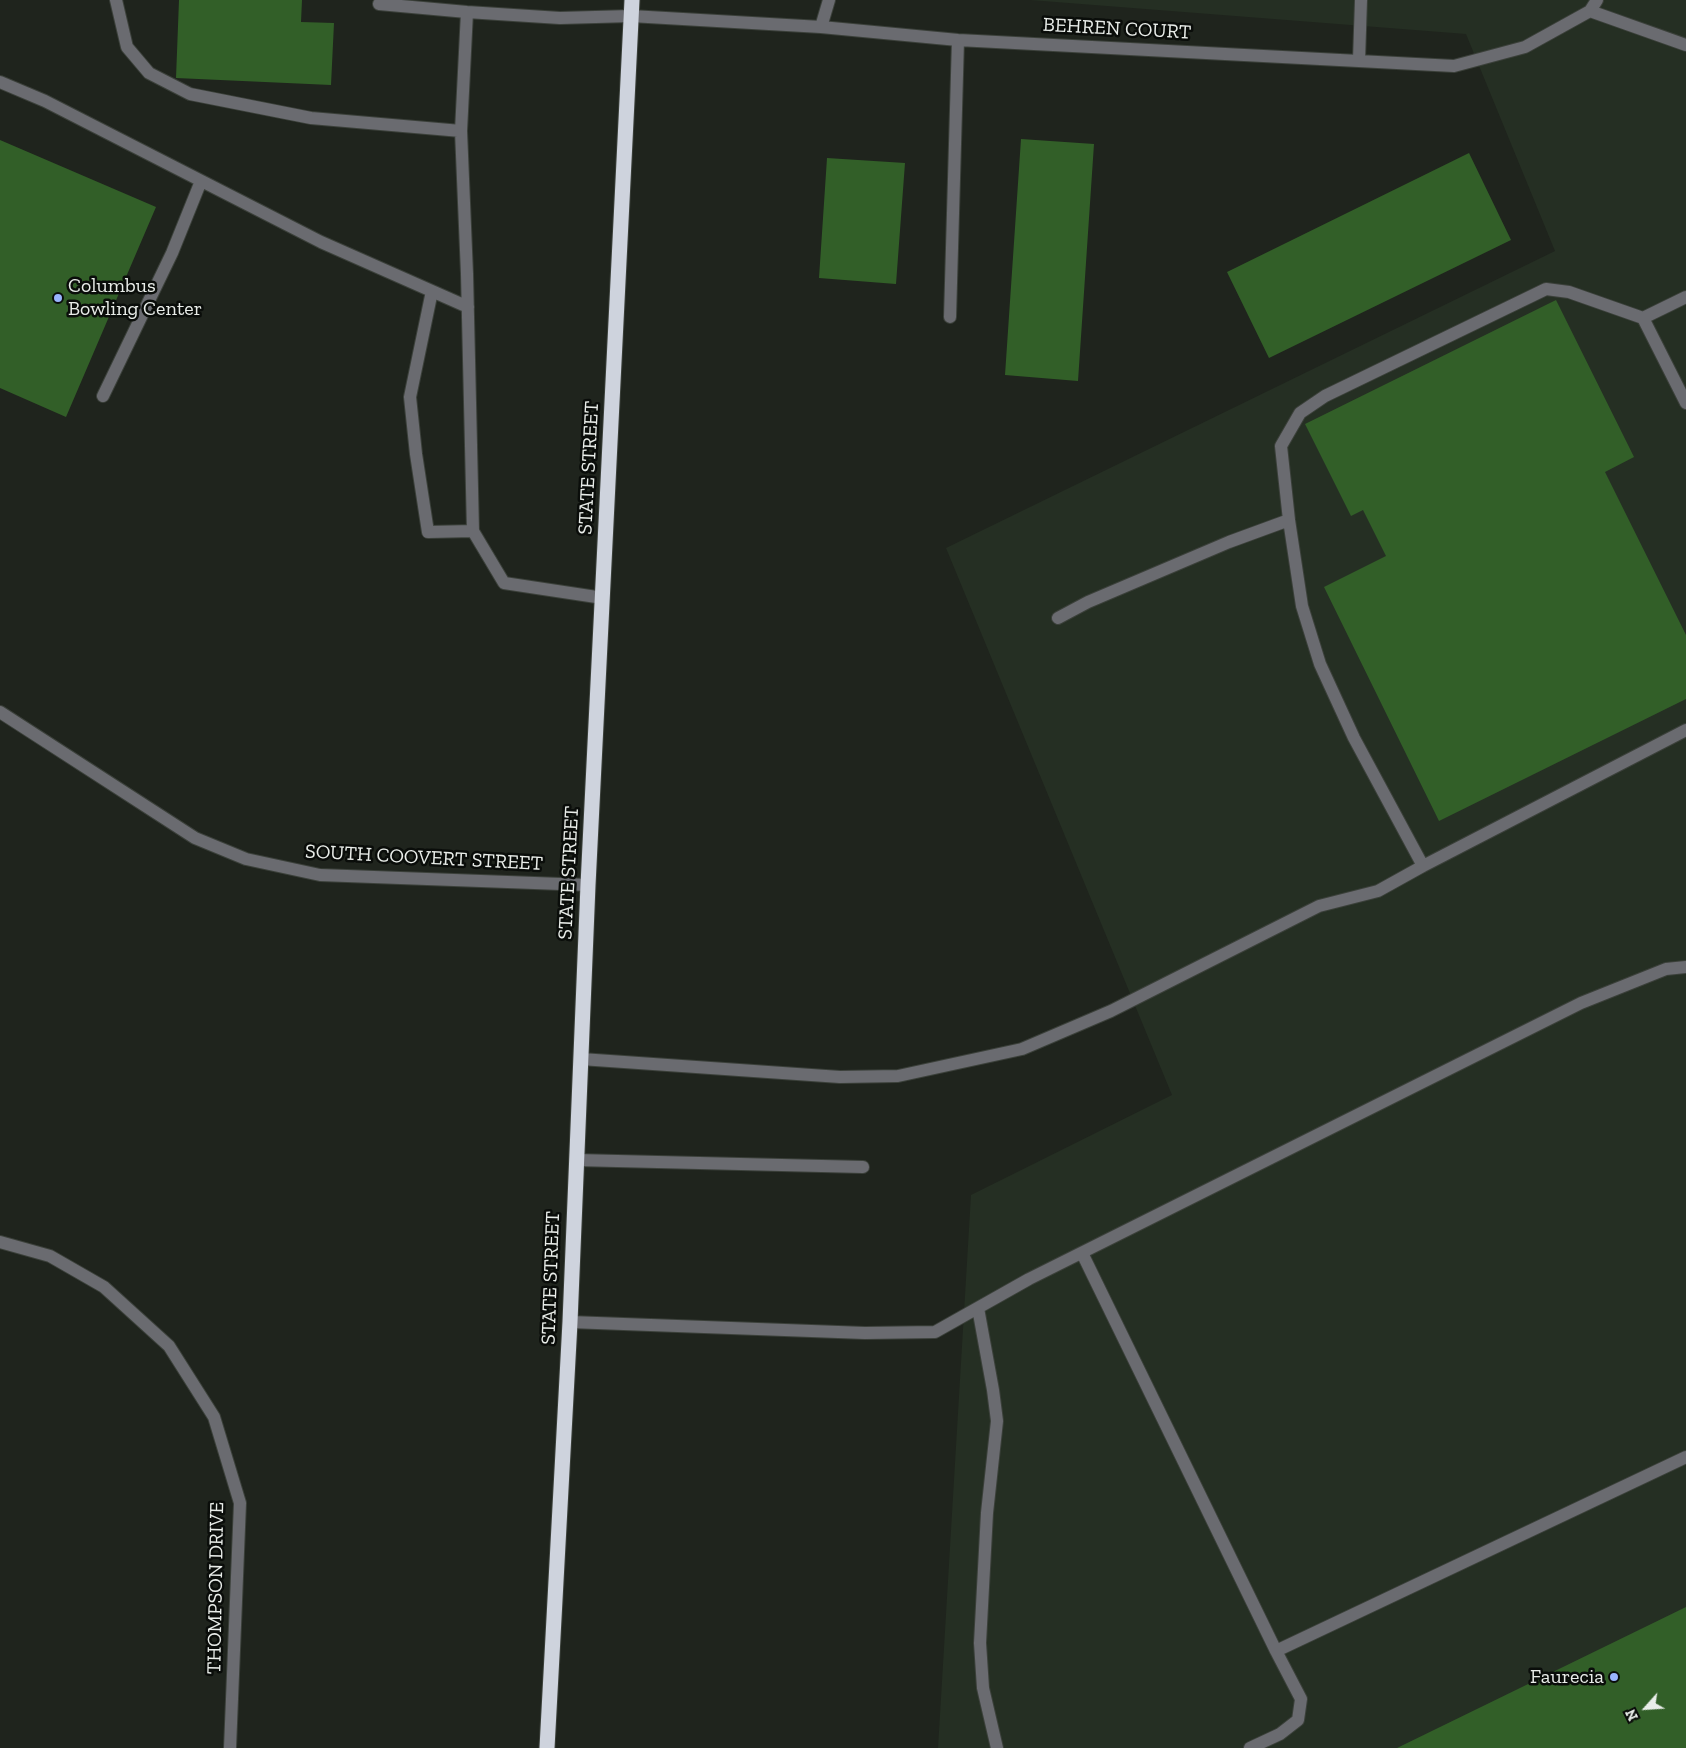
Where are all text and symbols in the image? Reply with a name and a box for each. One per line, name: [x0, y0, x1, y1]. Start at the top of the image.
street label: BEHREN COURT: [1042, 13, 1192, 45]
place label: Columbus Bowling Center: [68, 274, 202, 321]
marker: Columbus Bowling Center: [52, 292, 64, 304]
street label: STATE STREET: [574, 401, 604, 535]
street label: STATE STREET: [554, 806, 584, 940]
street label: SOUTH COOVERT STREET: [304, 840, 544, 876]
street label: STATE STREET: [537, 1211, 565, 1345]
street label: THOMPSON DRIVE: [202, 1502, 230, 1674]
place label: Faurecia: [1530, 1665, 1604, 1689]
marker: Faurecia: [1608, 1671, 1620, 1683]
north arrow: [1621, 1683, 1671, 1733]
text: N: [1622, 1706, 1642, 1723]

